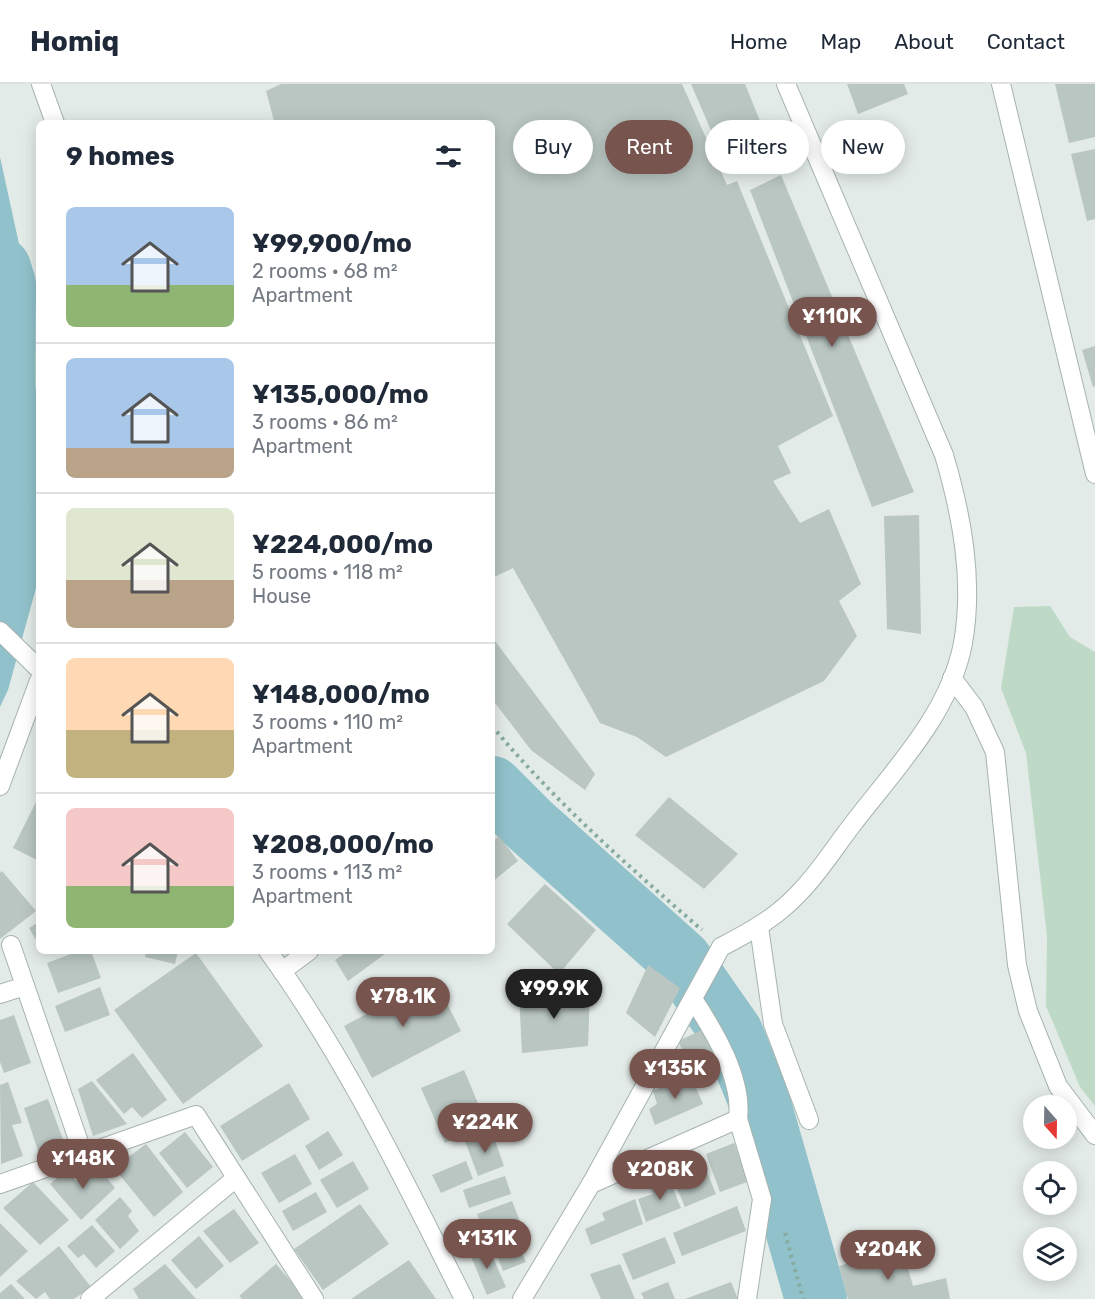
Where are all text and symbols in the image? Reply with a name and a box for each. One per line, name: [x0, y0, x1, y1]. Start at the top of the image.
text: Homiq: [30, 25, 119, 58]
text: Home: [730, 29, 787, 54]
text: Map: [820, 29, 861, 54]
text: About: [894, 29, 954, 54]
text: Contact: [987, 29, 1065, 54]
chip: Buy: [513, 120, 593, 174]
chip: Rent: [605, 120, 693, 174]
chip: Filters: [705, 120, 809, 174]
chip: New: [821, 120, 905, 174]
icon: filters: [432, 140, 465, 173]
text: 9 homes: [66, 141, 175, 172]
text: ¥99,900/mo: [252, 228, 412, 259]
icon: home: [114, 231, 186, 303]
text: 2 rooms · 68 m²: [252, 259, 398, 283]
text: Apartment: [252, 283, 353, 307]
pin: ¥110K: [790, 297, 874, 348]
text: ¥110K: [802, 304, 862, 328]
text: ¥135,000/mo: [252, 379, 429, 410]
icon: home: [114, 382, 186, 454]
text: 3 rooms · 86 m²: [252, 410, 398, 434]
text: Apartment: [252, 434, 353, 458]
text: ¥224,000/mo: [252, 529, 433, 560]
icon: home: [114, 532, 186, 604]
text: 5 rooms · 118 m²: [252, 560, 403, 584]
text: House: [252, 584, 311, 608]
text: ¥148,000/mo: [252, 679, 430, 710]
icon: home: [114, 682, 186, 754]
text: 3 rooms · 110 m²: [252, 710, 403, 734]
text: Apartment: [252, 734, 353, 758]
text: ¥208,000/mo: [252, 829, 434, 860]
icon: home: [114, 832, 186, 904]
text: 3 rooms · 113 m²: [252, 860, 402, 884]
text: Apartment: [252, 884, 353, 908]
pin: ¥99.9K: [505, 969, 603, 1020]
text: ¥99.9K: [519, 976, 589, 1000]
pin: ¥78.1K: [354, 977, 452, 1028]
text: ¥78.1K: [370, 984, 436, 1008]
pin: ¥135K: [633, 1049, 717, 1100]
text: ¥135K: [643, 1056, 707, 1080]
north arrow: [1023, 1095, 1077, 1149]
map controls: [1023, 1095, 1077, 1281]
pin: ¥224K: [443, 1103, 527, 1154]
text: ¥224K: [452, 1110, 518, 1134]
pin: ¥148K: [41, 1139, 125, 1190]
text: ¥148K: [51, 1146, 115, 1170]
pin: ¥208K: [618, 1150, 702, 1201]
text: ¥208K: [626, 1157, 694, 1181]
button: locate: [1023, 1161, 1077, 1215]
pin: ¥131K: [445, 1219, 529, 1270]
text: ¥131K: [457, 1226, 517, 1250]
button: layers: [1023, 1227, 1077, 1281]
pin: ¥204K: [846, 1230, 930, 1281]
text: ¥204K: [854, 1237, 922, 1261]

